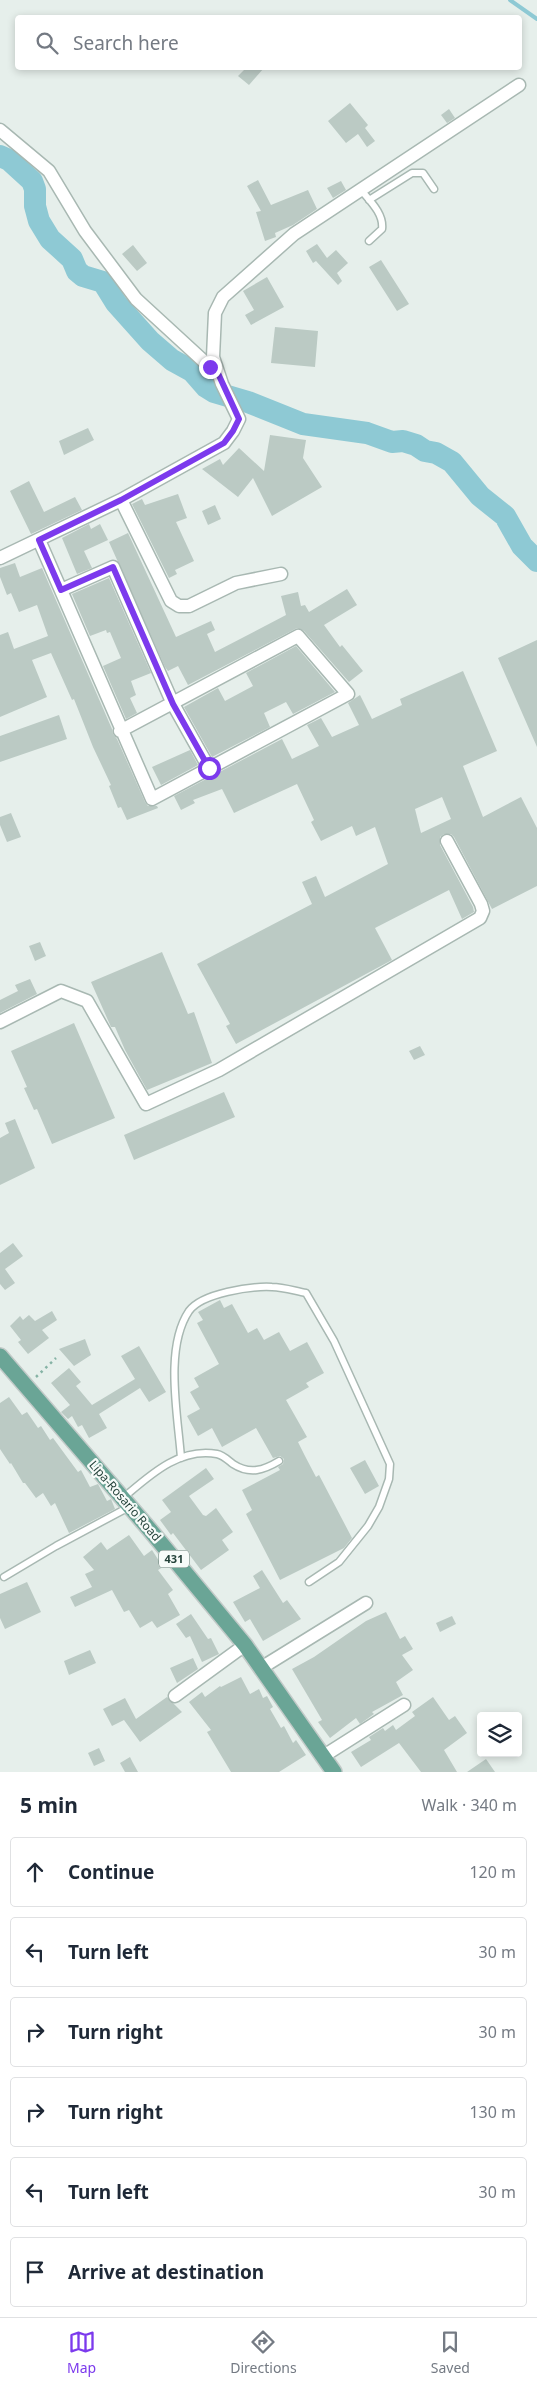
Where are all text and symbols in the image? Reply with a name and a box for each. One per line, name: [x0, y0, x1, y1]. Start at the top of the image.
search box: [15, 15, 522, 70]
icon: search: [33, 29, 61, 57]
text: Search here: [73, 30, 179, 56]
route end: [199, 356, 222, 379]
route start: [198, 757, 221, 780]
street label: Lipa-Rosario Road: [86, 1457, 165, 1545]
road number: 431: [159, 1550, 189, 1568]
map controls: [477, 1712, 522, 1757]
button: layers: [477, 1712, 522, 1757]
text: 5 min: [20, 1791, 78, 1819]
text: Walk · 340 m: [422, 1794, 517, 1816]
icon: ahead: [21, 1858, 49, 1886]
text: Continue: [68, 1859, 154, 1885]
text: 120 m: [469, 1861, 516, 1883]
icon: left: [21, 1938, 49, 1966]
text: Turn left: [68, 1939, 149, 1965]
text: 30 m: [479, 1941, 516, 1963]
icon: right: [21, 2018, 49, 2046]
text: Turn right: [68, 2019, 163, 2045]
text: 30 m: [479, 2021, 516, 2043]
icon: right: [21, 2098, 49, 2126]
text: Turn right: [68, 2099, 163, 2125]
text: 130 m: [469, 2101, 516, 2123]
icon: left: [21, 2178, 49, 2206]
text: Turn left: [68, 2179, 149, 2205]
text: 30 m: [479, 2181, 516, 2203]
icon: arrive: [21, 2258, 49, 2286]
text: Arrive at destination: [68, 2259, 264, 2285]
tab: Map: [67, 2328, 96, 2377]
tab: Directions: [230, 2328, 297, 2377]
tab: Saved: [431, 2328, 470, 2377]

